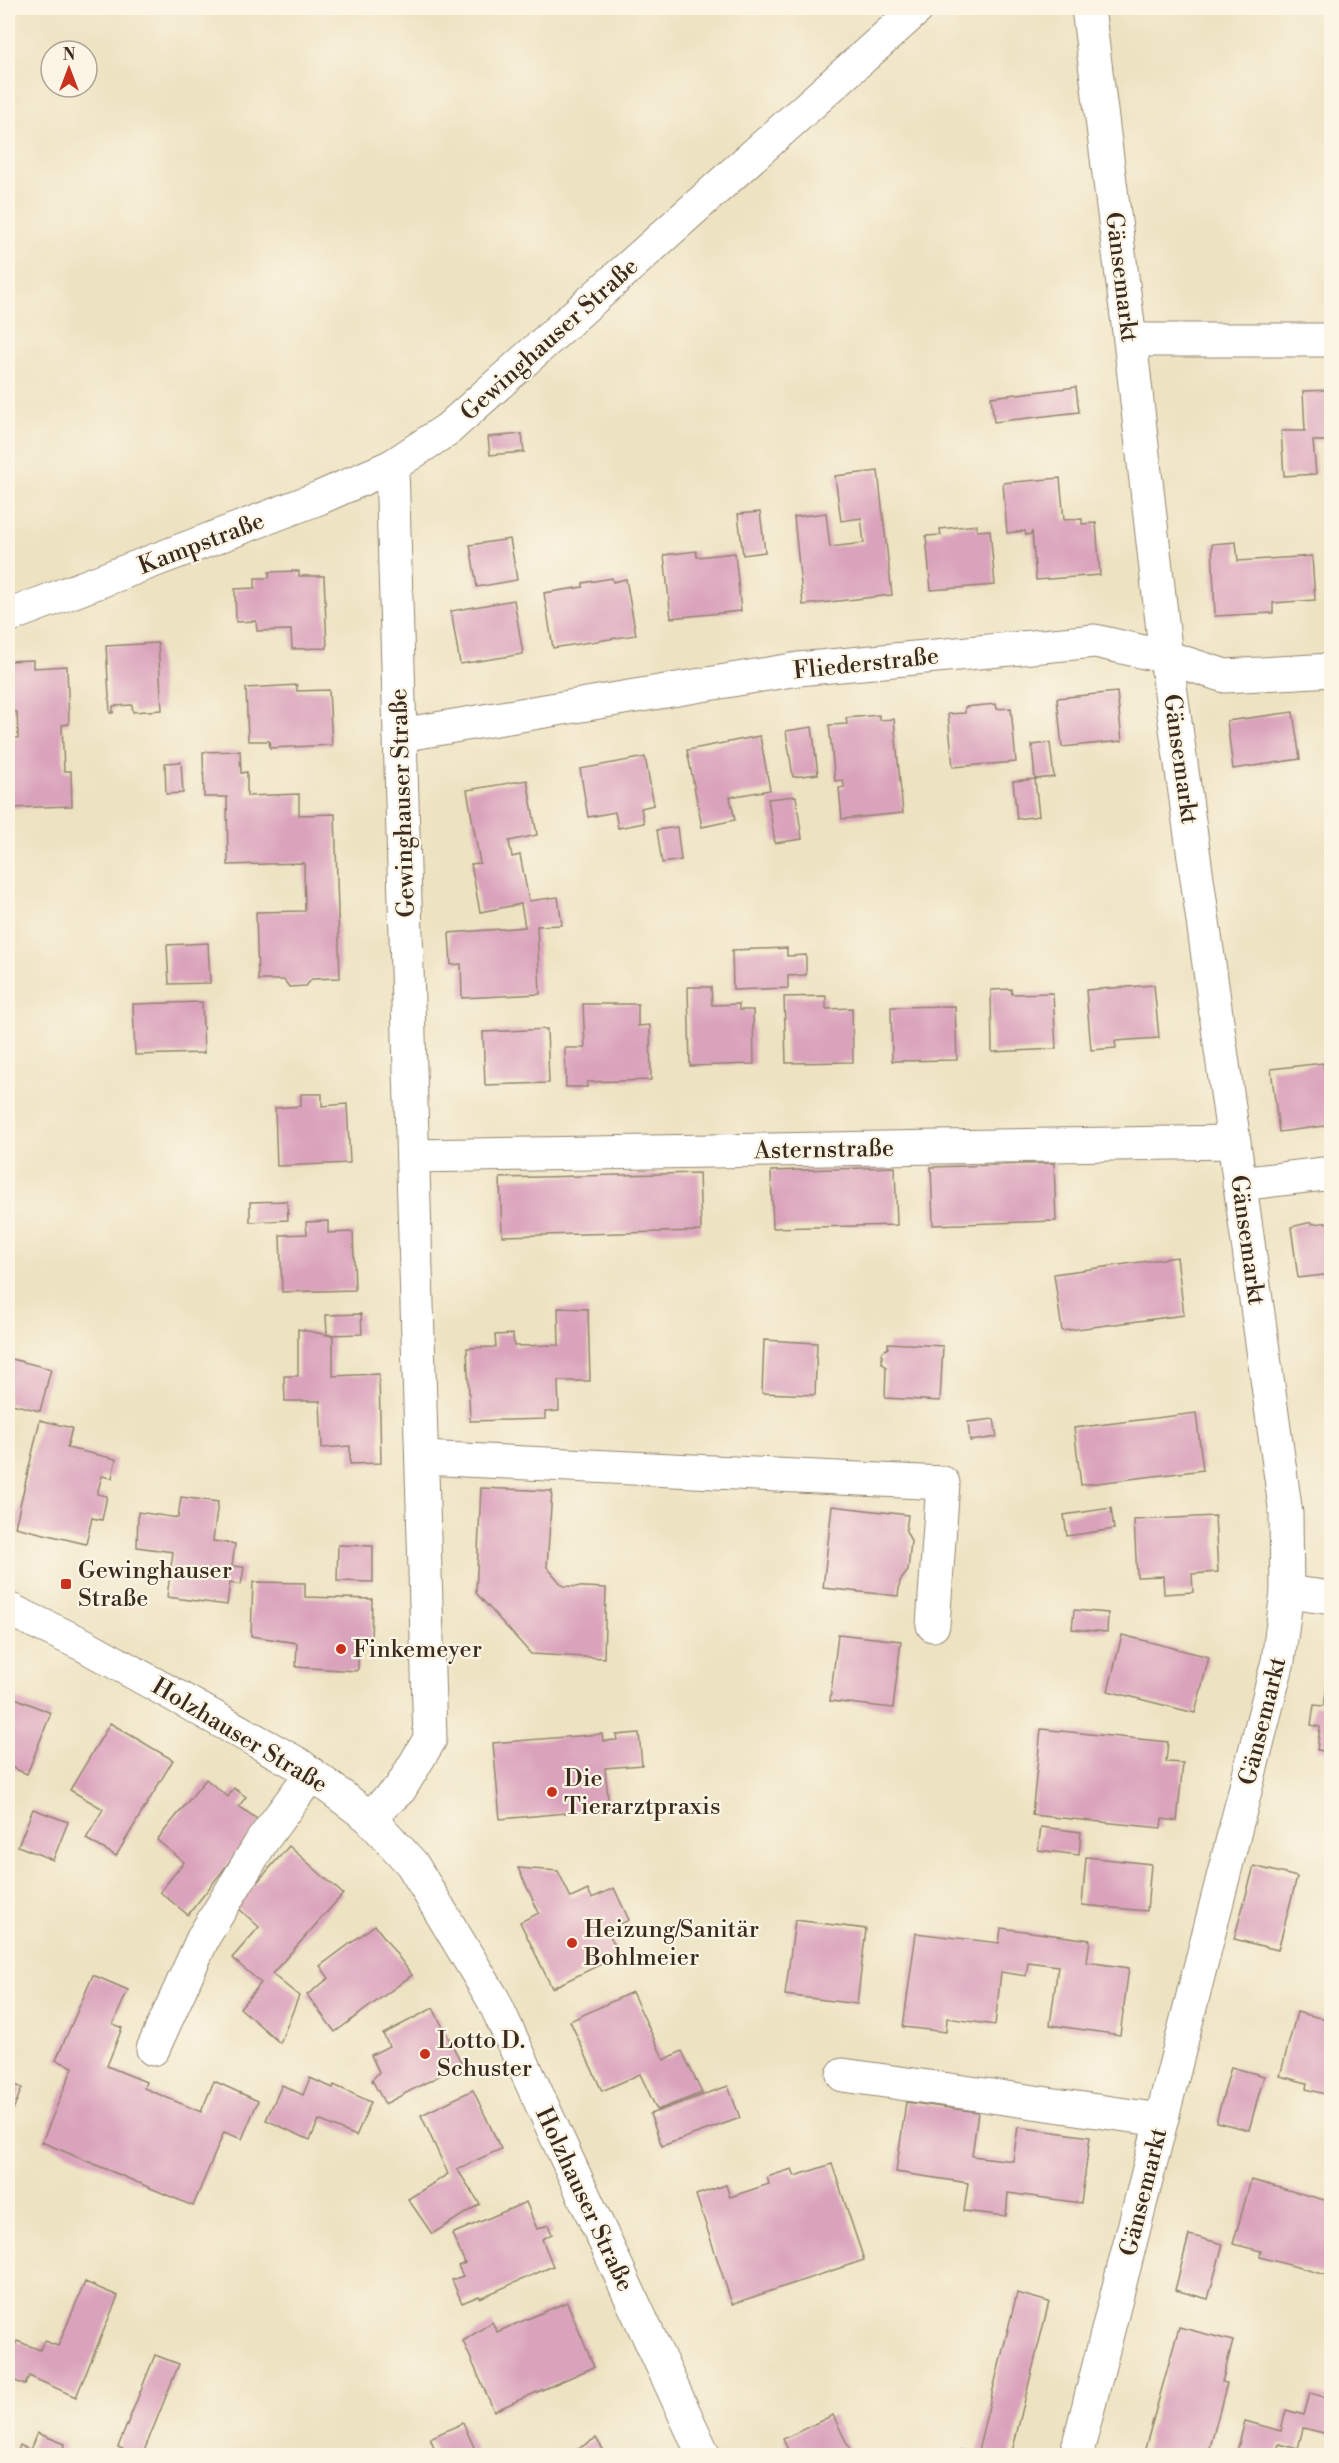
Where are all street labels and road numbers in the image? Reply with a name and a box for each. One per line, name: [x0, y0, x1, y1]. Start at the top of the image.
street label: Gänsemarkt: [1098, 210, 1144, 344]
street label: Gewinghauser Straße: [454, 252, 645, 428]
street label: Kampstraße: [134, 506, 269, 582]
street label: Fliederstraße: [792, 641, 940, 687]
street label: Gewinghauser Straße: [384, 688, 422, 918]
street label: Gänsemarkt: [1156, 692, 1204, 827]
street label: Asternstraße: [753, 1134, 894, 1166]
street label: Gänsemarkt: [1223, 1173, 1271, 1308]
street label: Gänsemarkt: [1233, 1654, 1293, 1788]
street label: Holzhauser Straße: [146, 1672, 333, 1800]
street label: Holzhauser Straße: [528, 2103, 640, 2296]
street label: Gänsemarkt: [1114, 2125, 1174, 2259]

